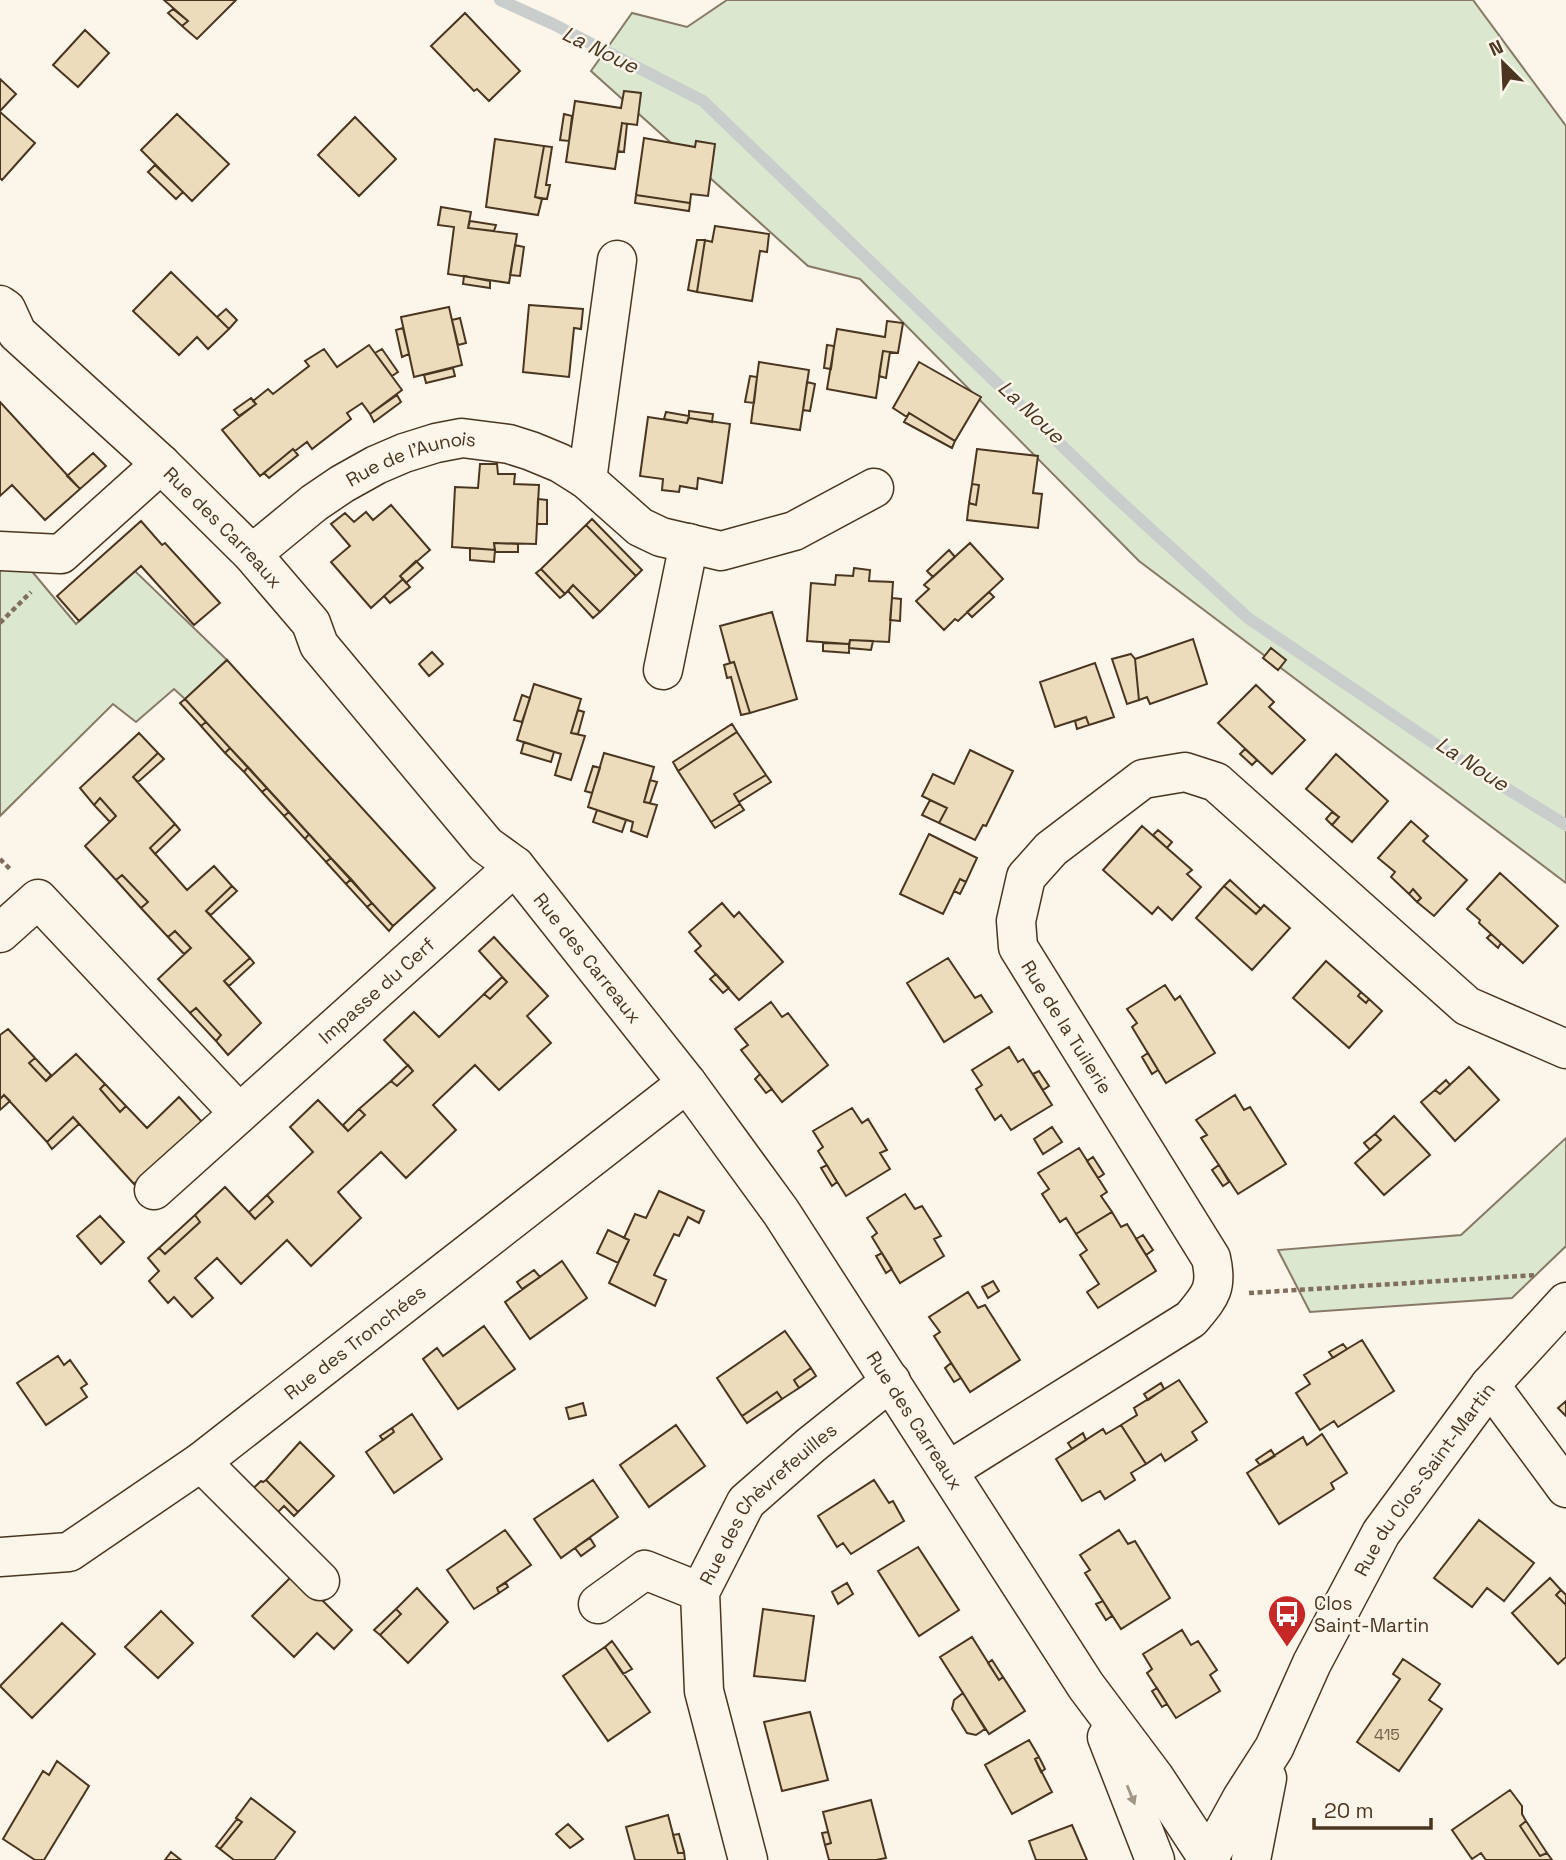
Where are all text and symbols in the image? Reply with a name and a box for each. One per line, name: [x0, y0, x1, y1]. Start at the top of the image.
water label: La Noue: [558, 20, 644, 80]
north arrow: [1468, 28, 1538, 98]
text: N: [1485, 34, 1507, 62]
water label: La Noue: [992, 374, 1071, 450]
street label: Rue de l'Aunois: [341, 426, 478, 492]
street label: Rue des Carreaux: [158, 462, 288, 593]
water label: La Noue: [1431, 730, 1515, 798]
street label: Rue des Carreaux: [528, 888, 647, 1029]
street label: Impasse du Cerf: [313, 932, 440, 1049]
street label: Rue de la Tuilerie: [1015, 956, 1118, 1099]
street label: Rue des Tronchées: [279, 1279, 431, 1406]
street label: Rue des Carreaux: [861, 1346, 968, 1495]
street label: Rue du Clos-Saint-Martin: [1348, 1378, 1501, 1581]
street label: Rue des Chèvrefeuilles: [694, 1417, 842, 1589]
place label: Clos Saint-Martin: [1314, 1591, 1429, 1638]
bus stop icon: Clos Saint-Martin: [1266, 1593, 1308, 1648]
house number: 415: [1374, 1724, 1400, 1745]
one-way arrow: [1125, 1784, 1136, 1805]
scale bar: [1314, 1786, 1431, 1830]
text: 20 m: [1324, 1797, 1374, 1824]

